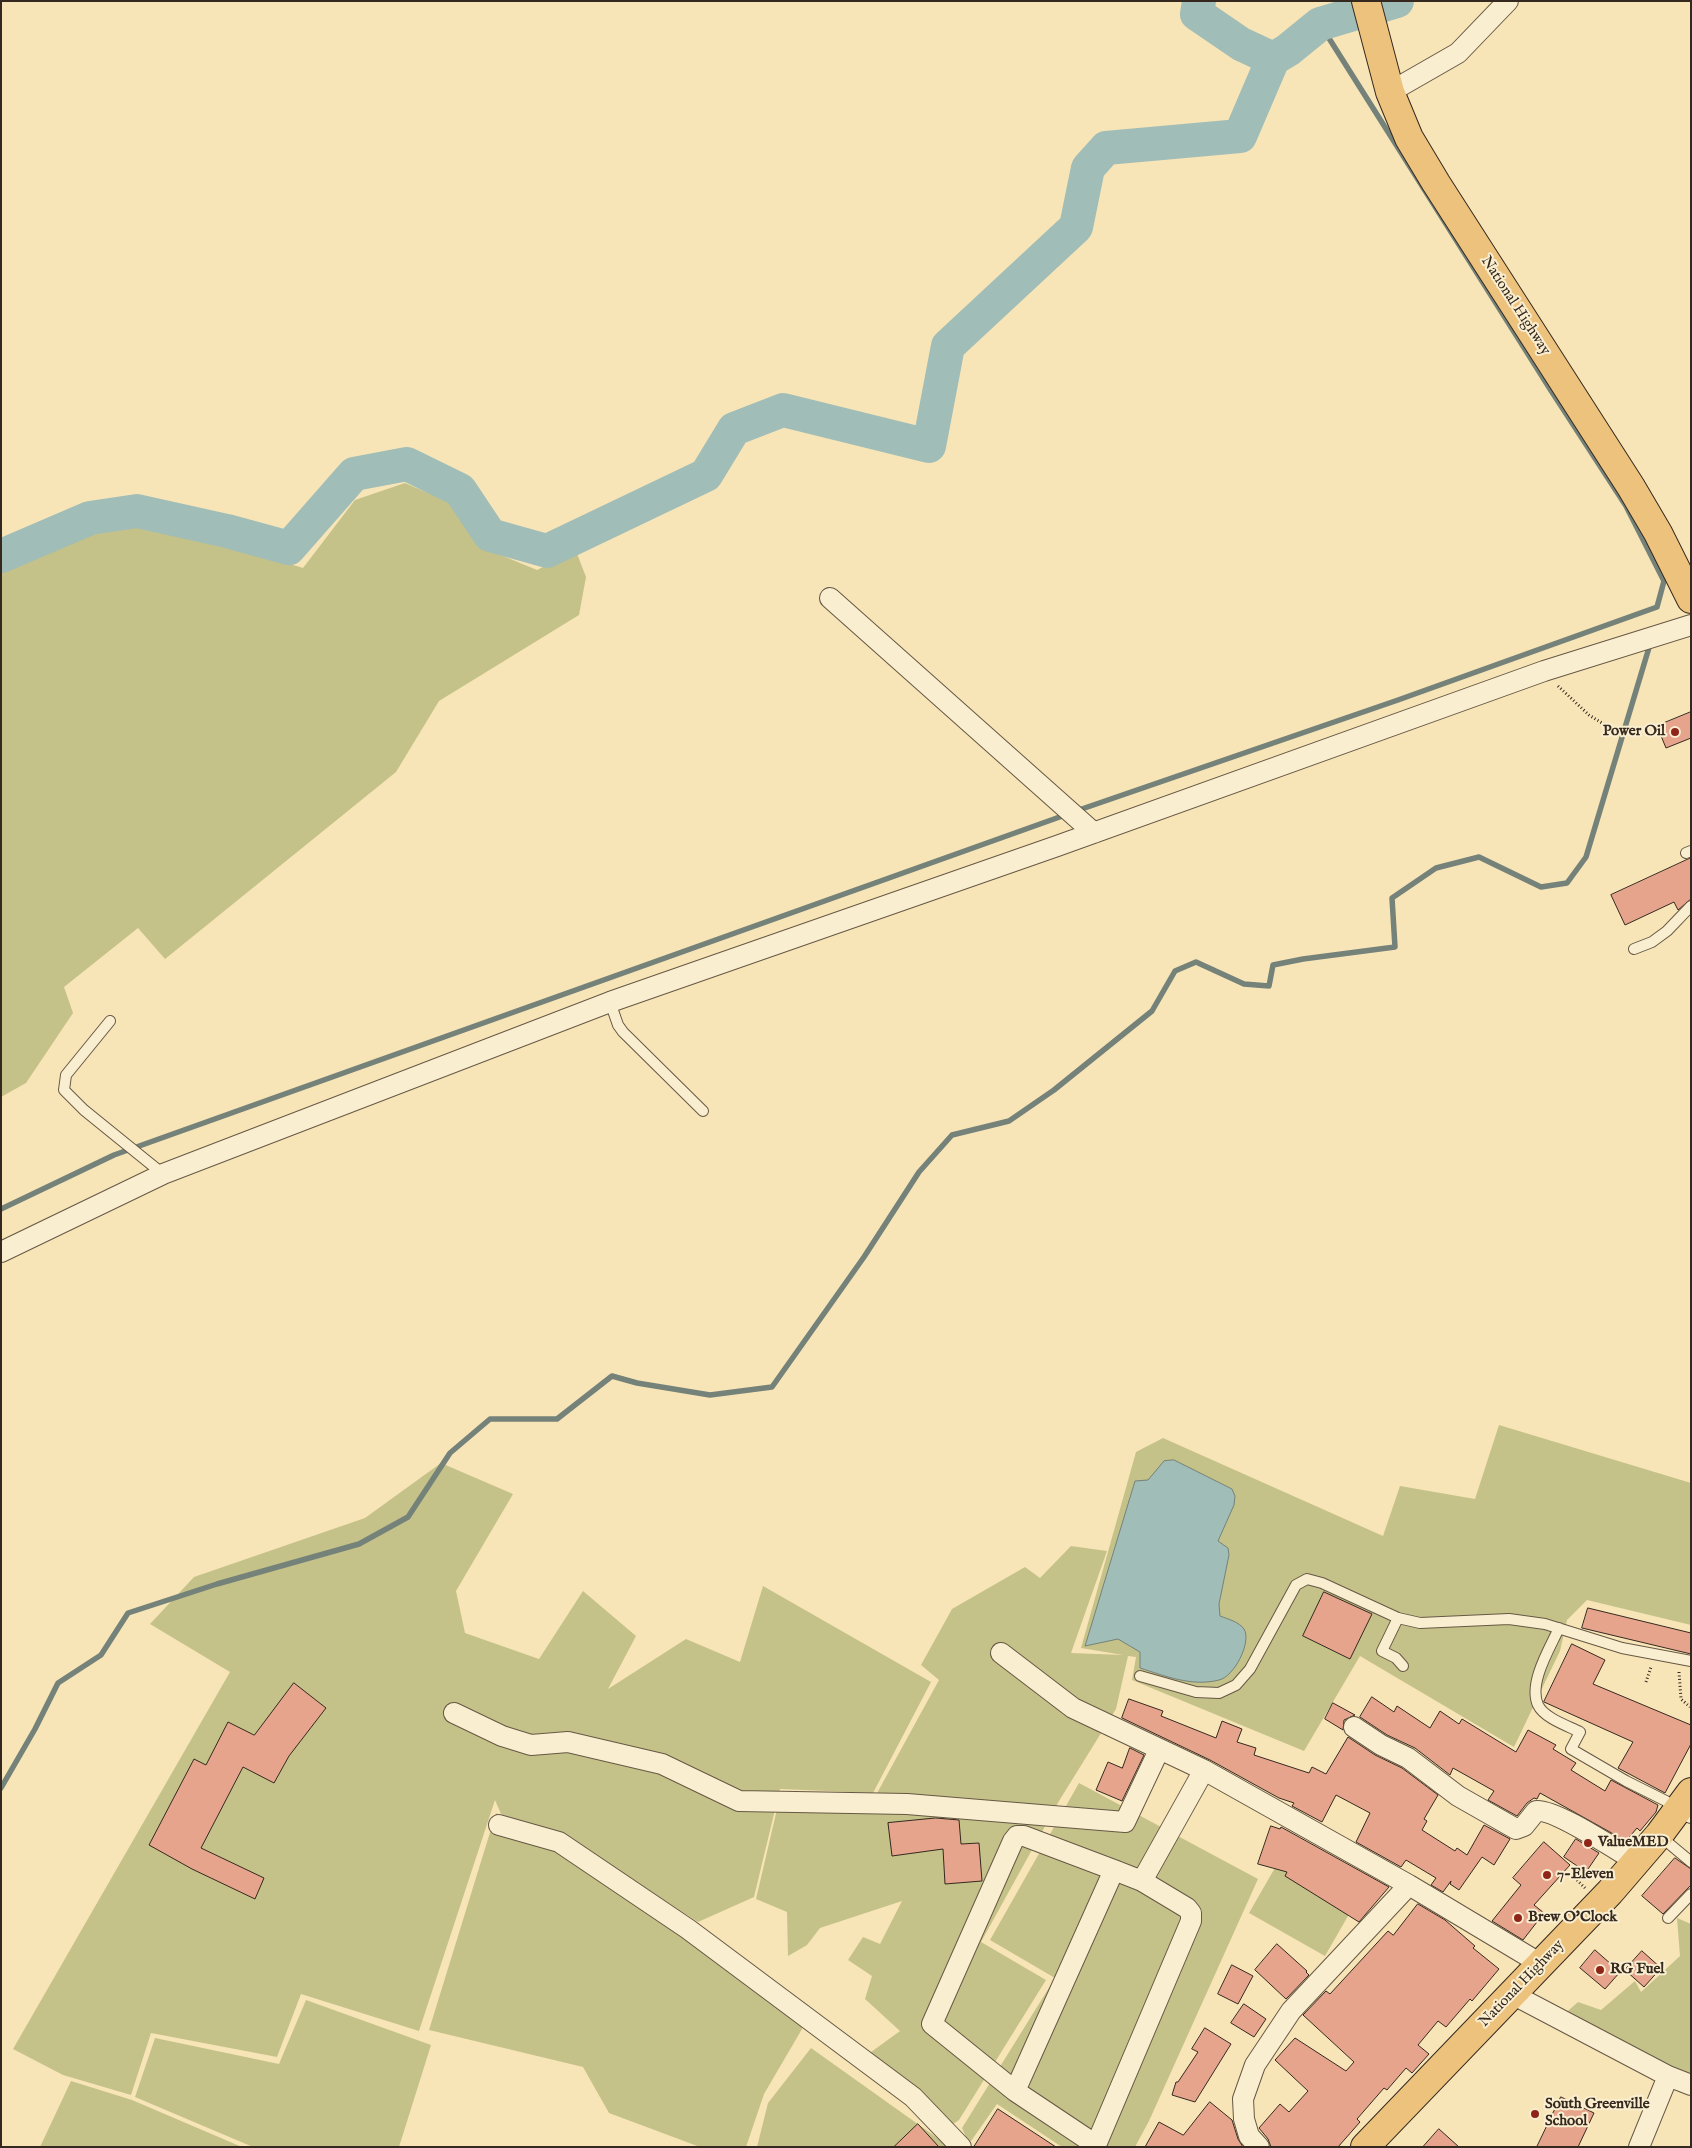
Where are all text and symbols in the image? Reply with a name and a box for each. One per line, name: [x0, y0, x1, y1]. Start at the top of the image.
street label: National Highway: [1476, 253, 1554, 359]
place label: Power Oil: [1603, 723, 1665, 741]
marker: Power Oil: [1669, 726, 1681, 738]
place label: ValueMED: [1598, 1834, 1668, 1852]
marker: ValueMED: [1582, 1837, 1594, 1849]
place label: 7-Eleven: [1557, 1866, 1614, 1884]
marker: 7-Eleven: [1541, 1869, 1553, 1881]
place label: Brew O'Clock: [1528, 1909, 1617, 1927]
marker: Brew O'Clock: [1512, 1912, 1524, 1924]
street label: National Highway: [1476, 1937, 1568, 2031]
place label: RG Fuel: [1610, 1961, 1664, 1979]
marker: RG Fuel: [1594, 1964, 1606, 1976]
place label: South Greenville School: [1545, 2096, 1650, 2131]
marker: South Greenville School: [1529, 2108, 1541, 2120]

